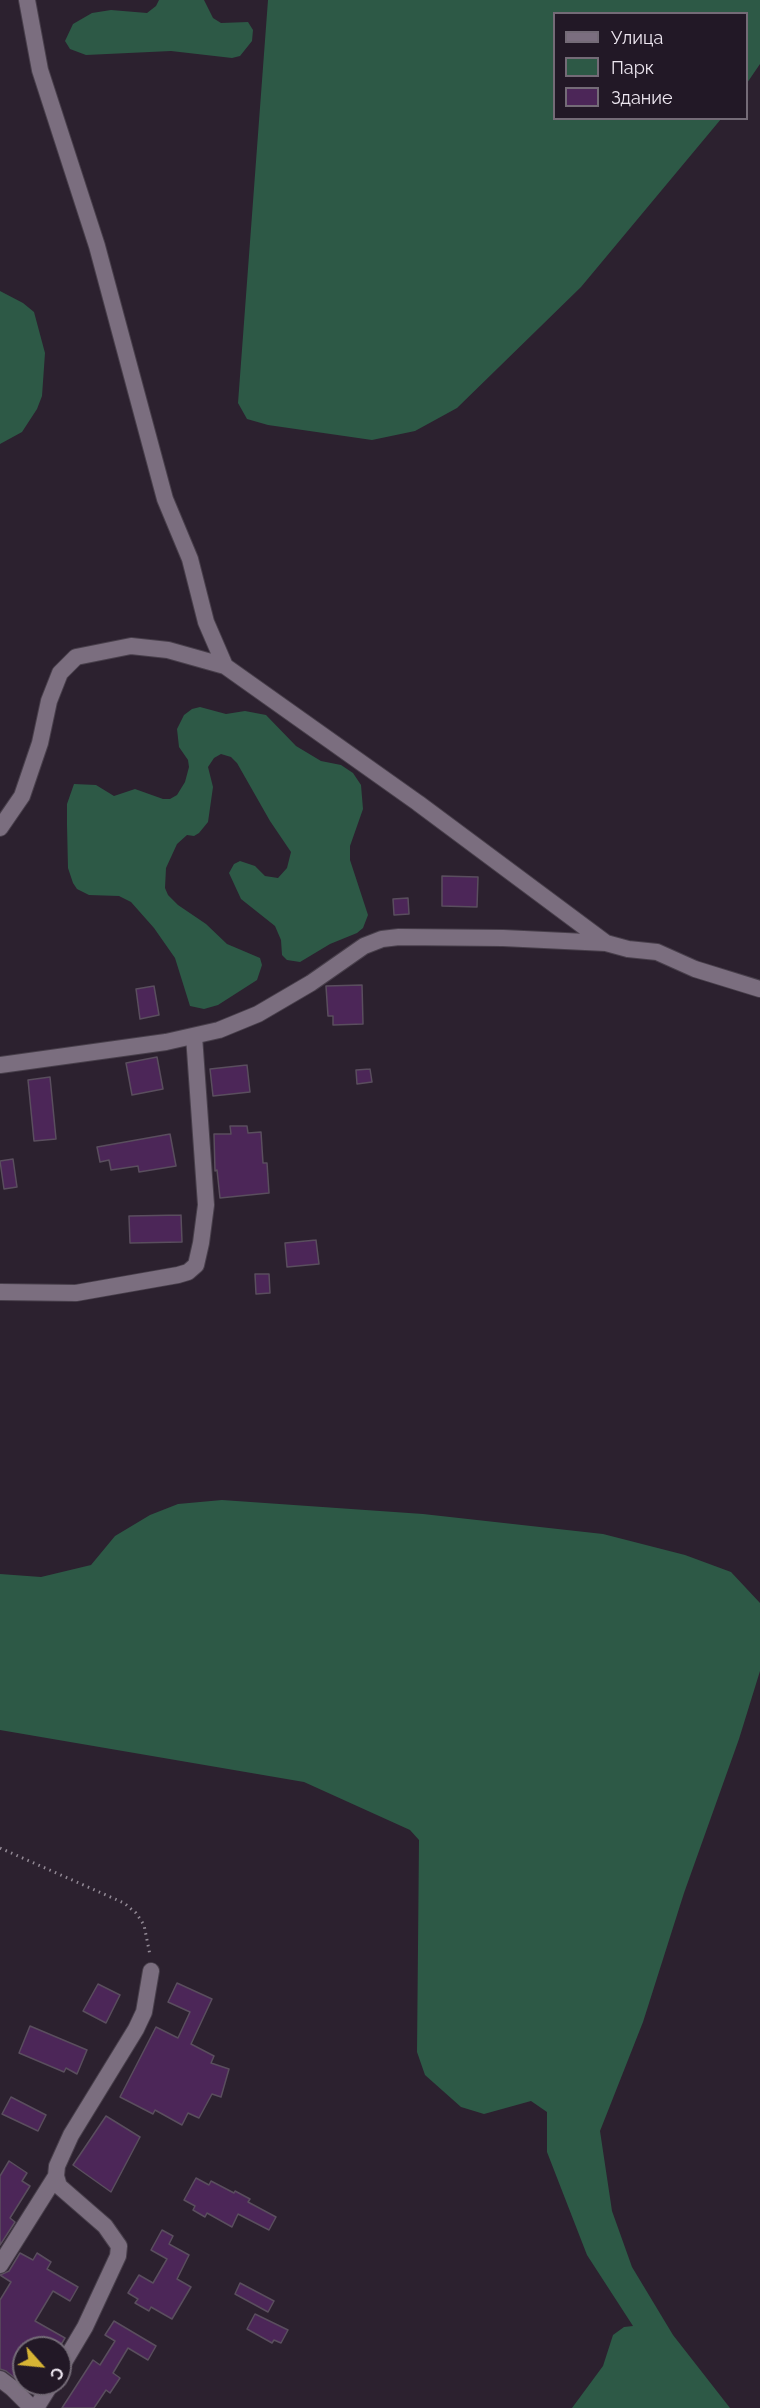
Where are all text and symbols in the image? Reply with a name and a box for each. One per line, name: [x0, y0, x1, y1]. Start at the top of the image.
legend: [553, 12, 748, 120]
text: Улица: [611, 27, 663, 48]
text: Парк: [611, 57, 654, 78]
text: Здание: [611, 87, 673, 108]
north arrow: [12, 2336, 72, 2396]
text: С: [46, 2364, 68, 2383]

